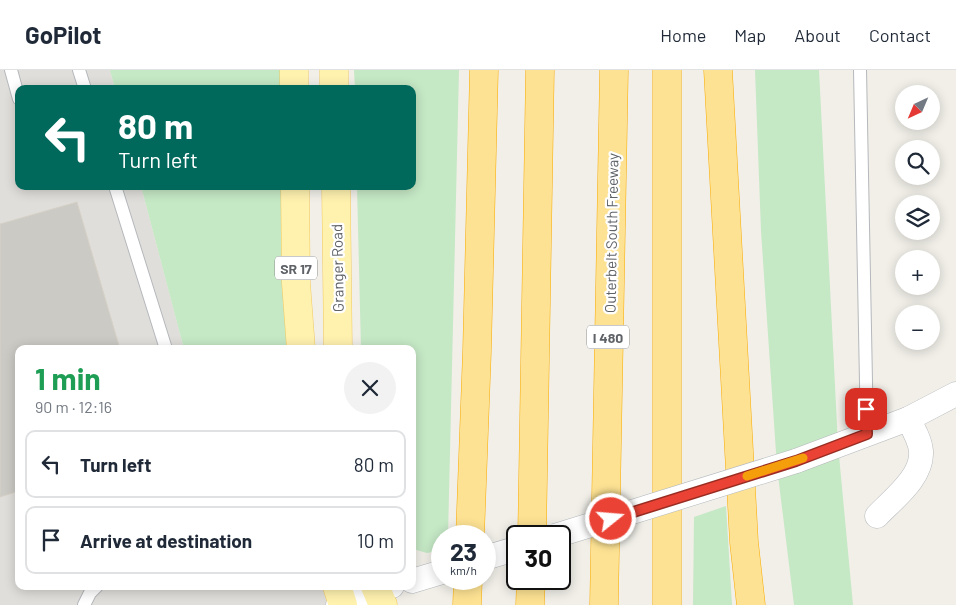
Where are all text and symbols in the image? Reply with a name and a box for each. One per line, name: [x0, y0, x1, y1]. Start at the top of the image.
text: GoPilot: [25, 20, 102, 49]
text: Home: [660, 24, 706, 46]
text: Map: [734, 24, 766, 46]
text: About: [794, 24, 841, 46]
text: Contact: [869, 24, 931, 46]
north arrow: [895, 85, 940, 130]
map controls: [895, 85, 940, 350]
text: 80 m: [118, 104, 193, 146]
icon: left: [35, 105, 100, 170]
button: search: [895, 140, 940, 185]
text: Turn left: [118, 146, 198, 172]
street label: Outerbelt South Freeway: [601, 153, 621, 313]
button: layers: [895, 195, 940, 240]
street label: Granger Road: [327, 224, 347, 312]
button: +: [895, 250, 940, 295]
road number: SR 17: [275, 257, 317, 280]
button: −: [895, 305, 940, 350]
road number: I 480: [587, 326, 629, 348]
text: 1 min: [35, 360, 101, 396]
button: close: [344, 362, 396, 414]
pin: [845, 388, 887, 430]
icon: arrive: [852, 395, 880, 423]
text: 90 m · 12:16: [35, 397, 112, 416]
icon: left: [37, 450, 65, 478]
text: Turn left: [80, 453, 151, 476]
text: 80 m: [354, 453, 394, 476]
position arrow: [584, 492, 636, 544]
speed limit sign: 30: [506, 525, 571, 590]
icon: arrive: [37, 526, 65, 554]
text: Arrive at destination: [80, 529, 252, 552]
text: 10 m: [357, 529, 394, 552]
text: 23: [450, 536, 477, 566]
text: km/h: [450, 563, 477, 577]

